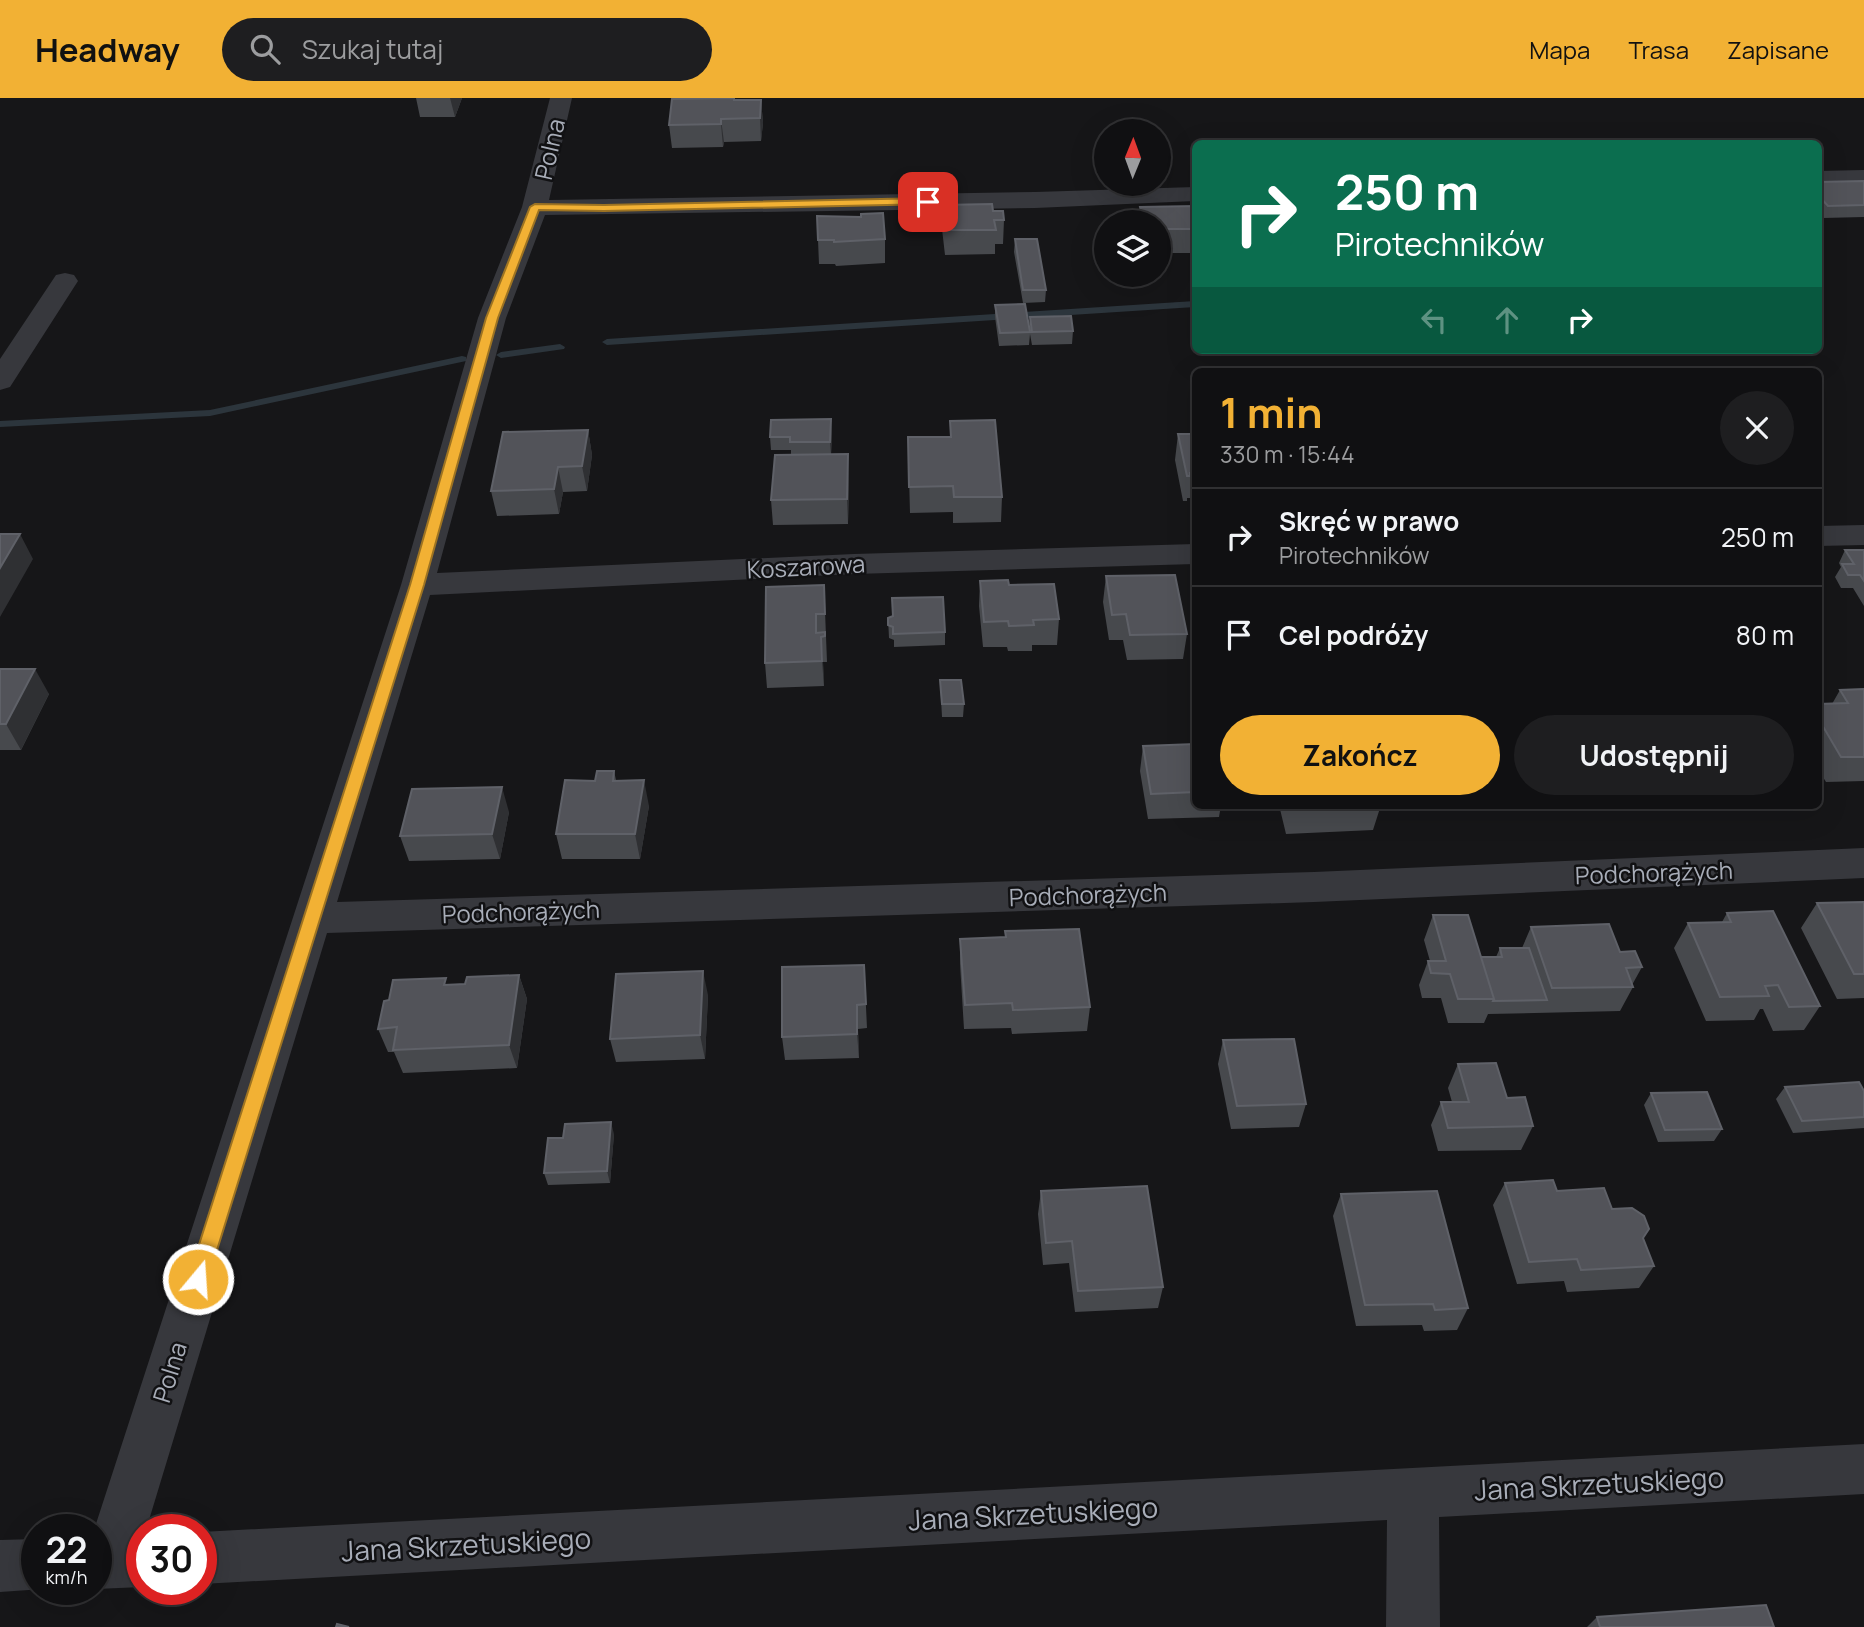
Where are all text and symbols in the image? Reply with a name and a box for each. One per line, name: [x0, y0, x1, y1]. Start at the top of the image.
search box: [222, 18, 712, 81]
text: Headway: [35, 27, 180, 72]
icon: search: [246, 30, 284, 68]
text: Szukaj tutaj: [302, 31, 443, 67]
text: Mapa: [1529, 33, 1590, 66]
text: Trasa: [1628, 33, 1689, 66]
text: Zapisane: [1727, 33, 1829, 66]
street label: Polna: [526, 115, 572, 183]
north arrow: [1094, 119, 1171, 196]
map controls: [1094, 119, 1171, 287]
text: 250 m: [1335, 158, 1479, 225]
icon: right: [1220, 168, 1311, 259]
pin: [898, 172, 958, 232]
icon: arrive: [909, 183, 947, 221]
button: layers: [1094, 210, 1171, 287]
text: Pirotechników: [1335, 222, 1544, 266]
icon: left: [1415, 301, 1453, 339]
icon: ahead: [1488, 301, 1526, 339]
icon: right: [1561, 301, 1599, 339]
text: 1 min: [1220, 383, 1323, 441]
button: close: [1720, 391, 1794, 465]
text: 330 m · 15:44: [1220, 438, 1354, 470]
text: Skręć w prawo: [1279, 503, 1459, 539]
icon: right: [1220, 518, 1258, 556]
text: 250 m: [1721, 519, 1794, 555]
text: Pirotechników: [1279, 539, 1430, 571]
street label: Koszarowa: [746, 546, 866, 586]
icon: arrive: [1220, 616, 1258, 654]
text: Cel podróży: [1279, 617, 1428, 653]
text: 80 m: [1736, 617, 1794, 653]
button: Zakończ: [1220, 715, 1500, 795]
button: Udostępnij: [1514, 715, 1794, 795]
street label: Podchorążych: [1574, 853, 1734, 891]
street label: Podchorążych: [1008, 875, 1168, 913]
street label: Podchorążych: [441, 892, 601, 930]
position arrow: [161, 1242, 235, 1316]
street label: Polna: [144, 1338, 194, 1406]
street label: Jana Skrzetuskiego: [1473, 1457, 1725, 1509]
street label: Jana Skrzetuskiego: [907, 1487, 1159, 1539]
speed limit sign: 30: [126, 1514, 217, 1605]
street label: Jana Skrzetuskiego: [340, 1518, 592, 1570]
text: 22: [46, 1526, 87, 1574]
text: km/h: [46, 1565, 87, 1589]

